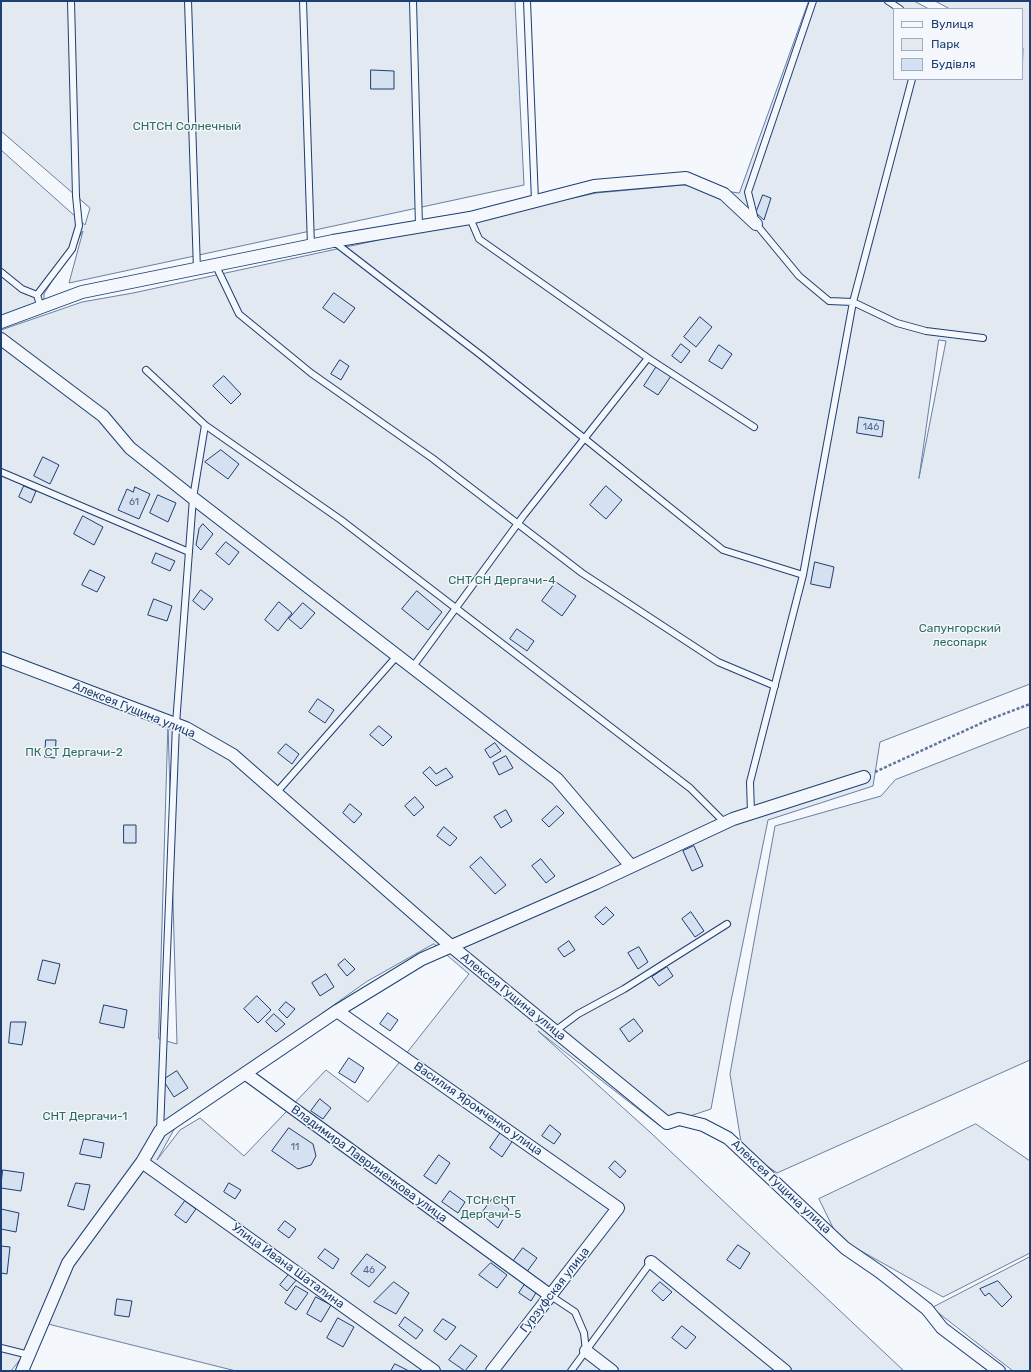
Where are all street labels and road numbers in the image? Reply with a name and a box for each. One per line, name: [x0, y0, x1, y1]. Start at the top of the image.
street label: Алексея Гущина улица: [71, 679, 197, 741]
street label: Алексея Гущина улица: [458, 950, 568, 1044]
street label: Василия Яромченко улица: [411, 1059, 545, 1159]
street label: Владимира Лавриненкова улица: [288, 1102, 450, 1226]
street label: Алексея Гущина улица: [728, 1137, 834, 1237]
street label: Улица Ивана Шаталина: [229, 1220, 347, 1312]
street label: Гурзуфская улица: [517, 1245, 593, 1335]

